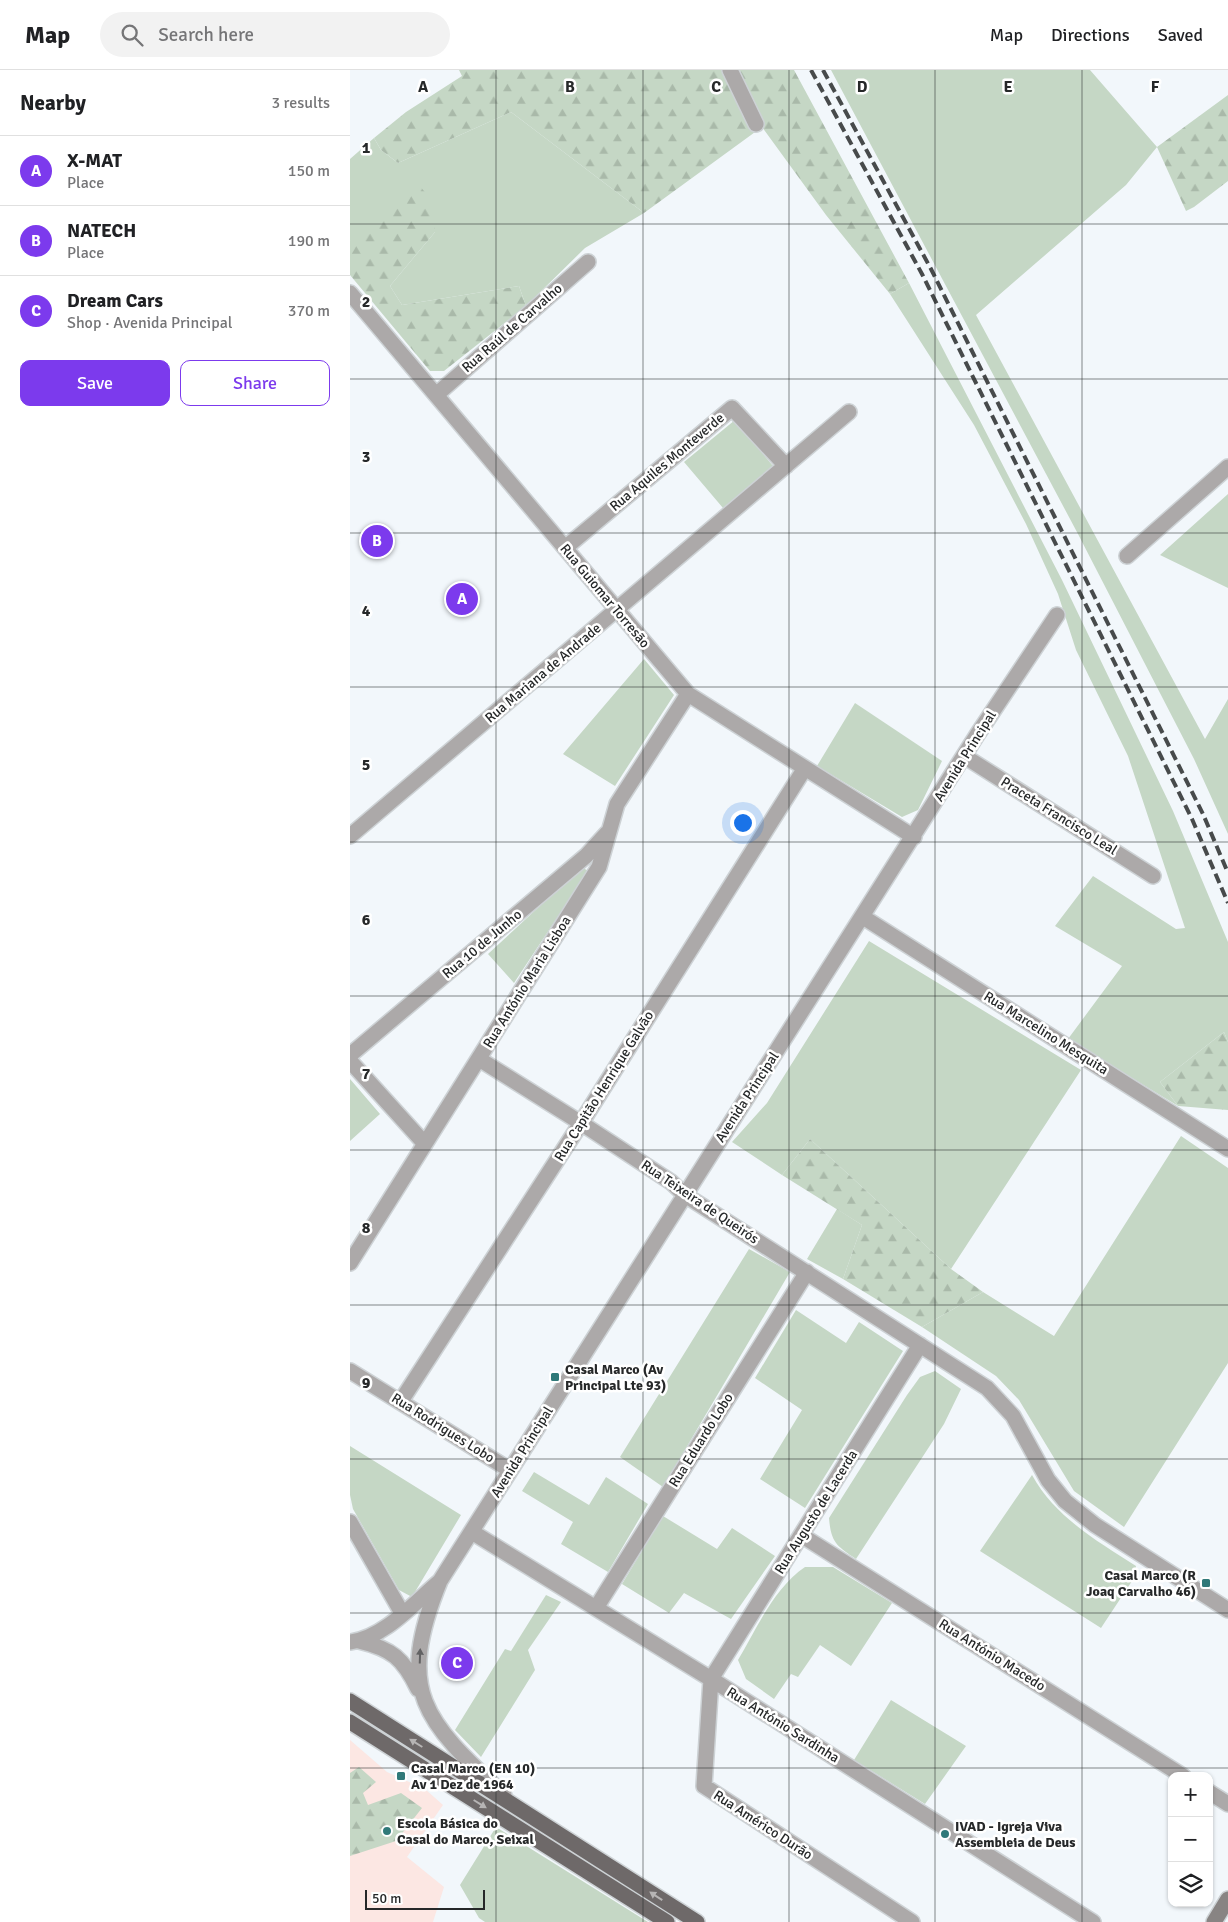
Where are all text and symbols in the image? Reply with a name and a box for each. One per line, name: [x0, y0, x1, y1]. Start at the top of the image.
search box: [100, 12, 450, 57]
text: Map: [25, 20, 70, 50]
icon: search: [118, 21, 146, 49]
text: Search here: [158, 23, 254, 47]
text: Map: [990, 24, 1023, 46]
text: Directions: [1051, 24, 1130, 46]
text: Saved: [1158, 24, 1203, 46]
text: A: [418, 77, 429, 97]
text: B: [565, 77, 575, 97]
text: C: [711, 77, 721, 97]
text: D: [857, 77, 868, 97]
text: E: [1003, 77, 1013, 97]
text: F: [1151, 77, 1160, 97]
text: Nearby: [20, 90, 86, 116]
text: 3 results: [271, 93, 330, 113]
text: 1: [362, 138, 371, 158]
text: X-MAT: [67, 149, 122, 173]
text: A: [31, 161, 41, 181]
text: 150 m: [288, 161, 330, 181]
text: Place: [67, 173, 104, 193]
text: NATECH: [67, 219, 136, 243]
text: B: [31, 231, 41, 251]
text: 190 m: [288, 231, 330, 251]
text: Place: [67, 243, 104, 263]
street label: Rua Raúl de Carvalho: [458, 280, 566, 376]
text: Dream Cars: [67, 289, 163, 313]
text: 2: [362, 292, 370, 312]
text: C: [31, 301, 41, 321]
text: 370 m: [288, 301, 330, 321]
text: Shop · Avenida Principal: [67, 313, 232, 333]
button: Save: [20, 360, 170, 406]
button: Share: [180, 360, 330, 406]
street label: Rua Aquiles Monteverde: [606, 409, 728, 515]
text: 3: [362, 447, 370, 467]
pin: B: [361, 522, 393, 560]
street label: Rua Guiomar Torresão: [557, 541, 653, 651]
pin: A: [446, 580, 478, 618]
text: 4: [362, 601, 371, 621]
street label: Rua Mariana de Andrade: [482, 620, 604, 726]
street label: Avenida Principal: [930, 707, 1000, 805]
text: 5: [362, 755, 370, 775]
street label: Praceta Francisco Leal: [998, 773, 1120, 859]
your location: [730, 810, 756, 836]
street label: Rua 10 de Junho: [439, 906, 525, 982]
text: 6: [362, 910, 371, 930]
street label: Rua António Maria Lisboa: [479, 913, 575, 1051]
street label: Rua Marcelino Mesquita: [981, 988, 1111, 1078]
street label: Rua Capitão Henrique Galvão: [551, 1008, 657, 1164]
street label: Avenida Principal: [711, 1049, 783, 1145]
text: 7: [362, 1064, 371, 1084]
street label: Rua Teixeira de Queirós: [638, 1156, 762, 1248]
text: 8: [362, 1218, 371, 1238]
place label: Casal Marco (Av Principal Lte 93): [565, 1361, 666, 1394]
marker: Casal Marco (Av Principal Lte 93): [549, 1371, 561, 1383]
text: 9: [362, 1373, 371, 1393]
street label: Rua Rodrigues Lobo: [388, 1389, 498, 1467]
street label: Rua Eduardo Lobo: [665, 1390, 737, 1490]
street label: Avenida Principal: [487, 1403, 557, 1501]
street label: Rua Augusto de Lacerda: [771, 1447, 861, 1577]
place label: Casal Marco (R Joaq Carvalho 46): [1086, 1567, 1196, 1600]
marker: Casal Marco (R Joaq Carvalho 46): [1200, 1577, 1212, 1589]
street label: Rua António Macedo: [936, 1615, 1048, 1695]
pin: C: [441, 1644, 473, 1682]
one-way arrow: [416, 1648, 424, 1664]
street label: Rua António Sardinha: [724, 1684, 842, 1766]
one-way arrow: [409, 1738, 422, 1747]
place label: Casal Marco (EN 10) Av 1 Dez de 1964: [411, 1760, 535, 1793]
marker: Casal Marco (EN 10) Av 1 Dez de 1964: [395, 1770, 407, 1782]
map controls: [1168, 1772, 1213, 1907]
button: +: [1168, 1772, 1213, 1817]
street label: Rua Américo Durão: [710, 1787, 816, 1863]
one-way arrow: [474, 1799, 487, 1809]
place label: Escola Básica do Casal do Marco, Seixal: [397, 1815, 534, 1848]
button: −: [1168, 1817, 1213, 1862]
place label: IVAD - Igreja Viva Assembleia de Deus: [955, 1818, 1075, 1851]
marker: Escola Básica do Casal do Marco, Seixal: [381, 1825, 393, 1837]
marker: IVAD - Igreja Viva Assembleia de Deus: [939, 1828, 951, 1840]
button: layers: [1168, 1862, 1213, 1907]
scale bar: [365, 1887, 485, 1910]
text: 50 m: [372, 1890, 401, 1907]
one-way arrow: [650, 1891, 663, 1900]

